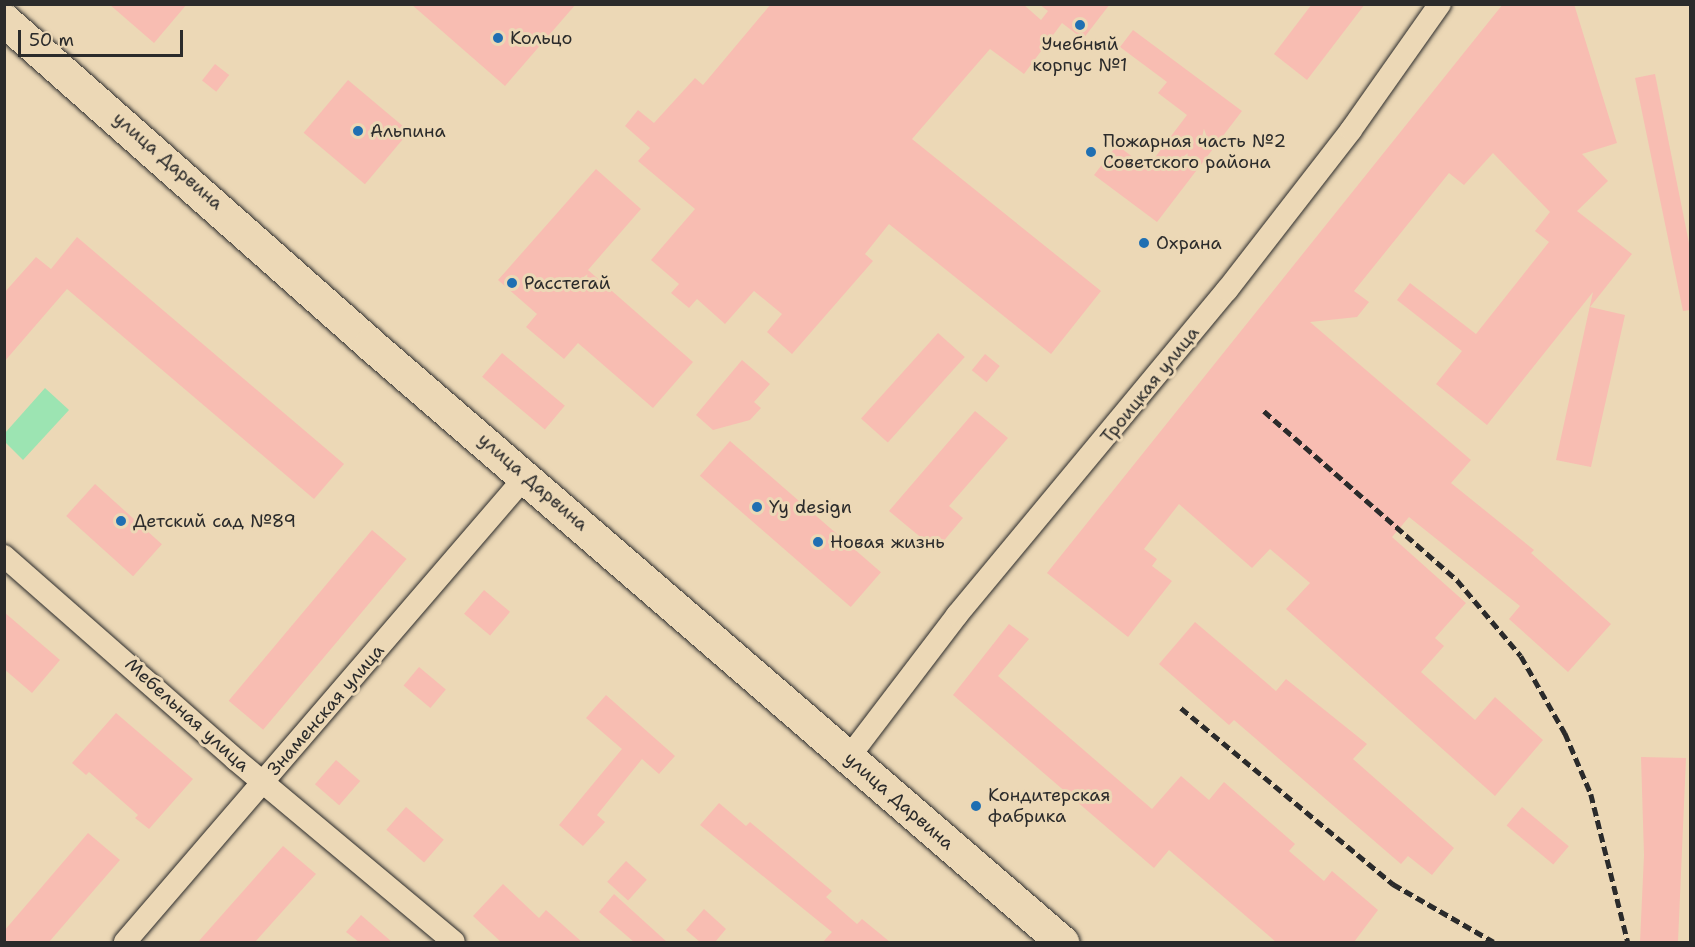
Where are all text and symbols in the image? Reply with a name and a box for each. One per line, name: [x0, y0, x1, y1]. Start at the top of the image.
scale bar: [21, 18, 186, 56]
marker: Учебный корпус №1: [1073, 18, 1087, 32]
place label: Кольцо: [510, 27, 573, 49]
text: 50 m: [29, 28, 74, 52]
marker: Кольцо: [491, 31, 505, 45]
place label: Учебный корпус №1: [1032, 34, 1128, 76]
street label: улица Дарвина: [109, 108, 227, 214]
place label: Альпина: [370, 120, 446, 142]
marker: Альпина: [351, 124, 365, 138]
place label: Пожарная часть №2 Советского района: [1103, 131, 1286, 174]
marker: Пожарная часть №2 Советского района: [1084, 145, 1098, 159]
place label: Охрана: [1156, 232, 1222, 254]
marker: Охрана: [1137, 236, 1151, 250]
place label: Расстегай: [524, 272, 611, 294]
marker: Расстегай: [505, 276, 519, 290]
street label: Троицкая улица: [1096, 322, 1204, 448]
street label: улица Дарвина: [474, 429, 592, 535]
place label: Yy design: [769, 496, 852, 518]
marker: Yy design: [750, 500, 764, 514]
place label: Детский сад №89: [133, 510, 296, 532]
marker: Детский сад №89: [114, 514, 128, 528]
place label: Новая жизнь: [830, 531, 945, 553]
marker: Новая жизнь: [811, 535, 825, 549]
street label: Знаменская улица: [263, 640, 389, 780]
street label: Мебельная улица: [120, 654, 254, 776]
street label: улица Дарвина: [840, 748, 958, 854]
place label: Кондитерская фабрика: [988, 785, 1110, 828]
marker: Кондитерская фабрика: [969, 799, 983, 813]

